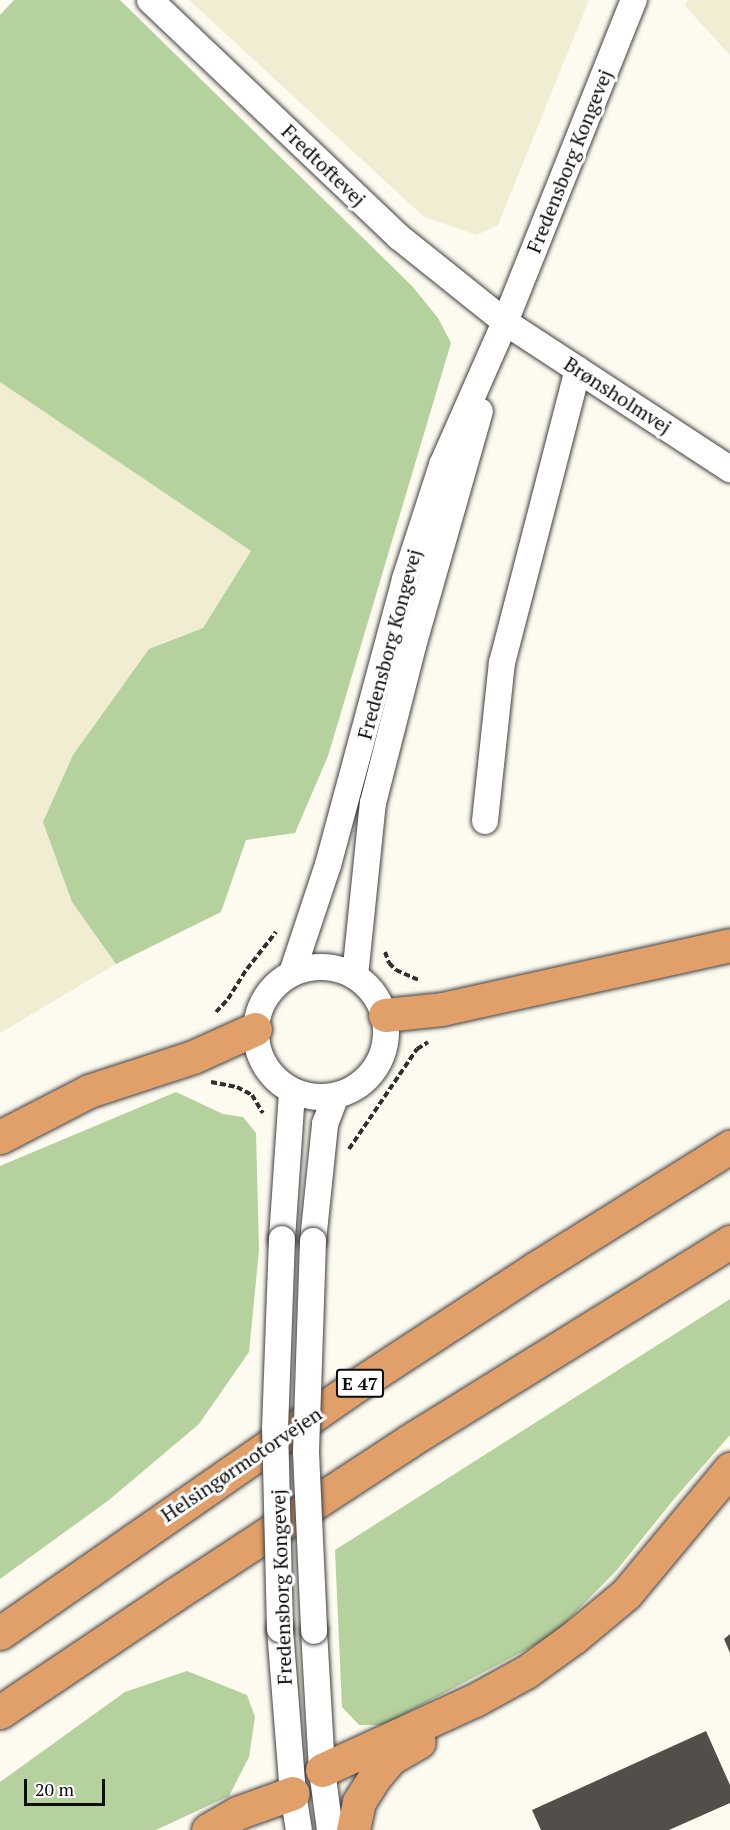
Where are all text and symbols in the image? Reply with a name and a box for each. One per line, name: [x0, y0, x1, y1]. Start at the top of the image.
street label: Fredensborg Kongevej: [521, 66, 617, 256]
street label: Fredtoftevej: [277, 119, 371, 211]
street label: Brønsholmvej: [560, 351, 676, 439]
street label: Fredensborg Kongevej: [352, 546, 426, 742]
road number: E 47: [334, 1368, 386, 1398]
street label: Helsingørmotorvejen: [156, 1401, 326, 1527]
street label: Fredensborg Kongevej: [266, 1489, 296, 1685]
scale bar: [27, 1767, 108, 1805]
text: 20 m: [35, 1777, 74, 1801]

